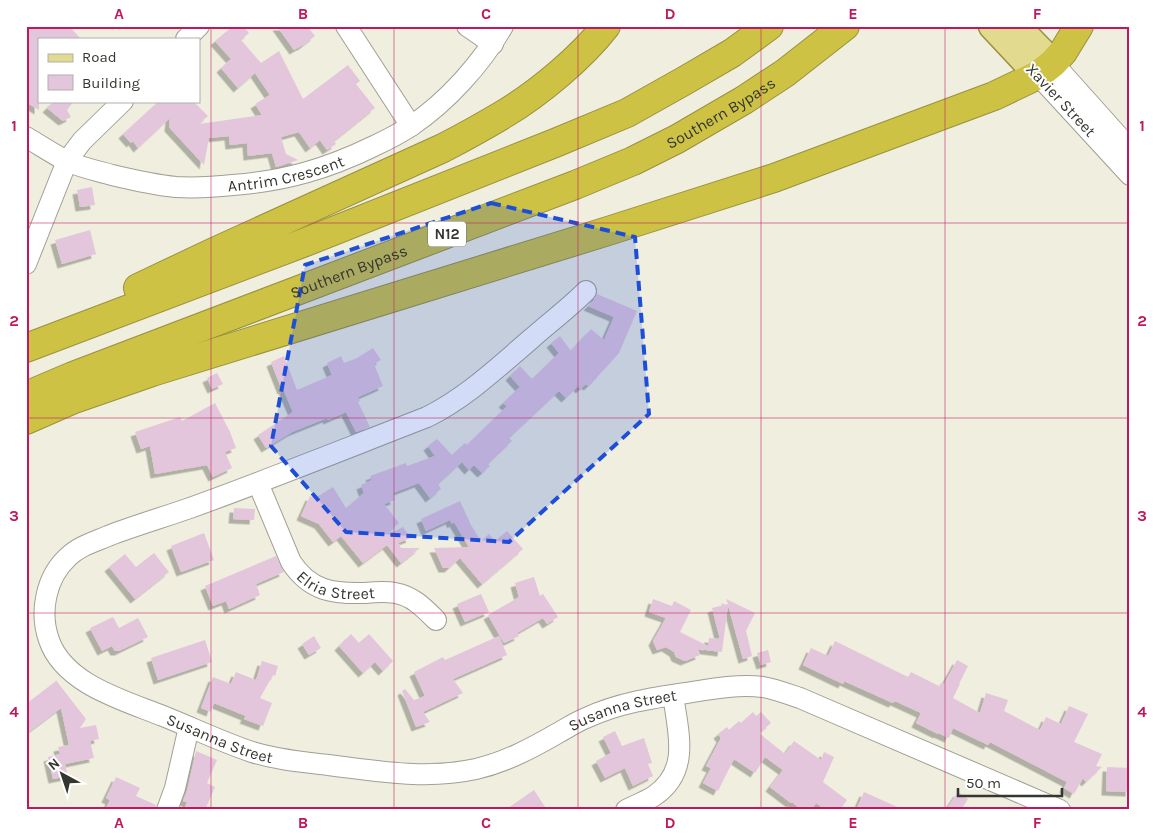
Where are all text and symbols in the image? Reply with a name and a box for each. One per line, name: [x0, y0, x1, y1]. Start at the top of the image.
text: A: [114, 4, 124, 23]
text: B: [298, 4, 308, 23]
text: C: [481, 4, 491, 23]
text: D: [665, 4, 676, 23]
text: E: [848, 4, 858, 23]
text: F: [1033, 4, 1042, 23]
legend: [38, 38, 200, 102]
text: Road: [82, 48, 117, 66]
street label: Xavier Street: [1022, 59, 1100, 141]
street label: Southern Bypass: [663, 73, 779, 152]
text: Building: [82, 74, 140, 92]
text: 1: [11, 116, 17, 135]
text: 1: [1139, 116, 1145, 135]
street label: Antrim Crescent: [227, 151, 347, 195]
road number: N12: [428, 222, 466, 246]
street label: Southern Bypass: [287, 240, 410, 302]
text: 2: [9, 311, 19, 330]
text: 2: [1137, 311, 1147, 330]
text: 3: [9, 506, 19, 525]
text: 3: [1137, 506, 1147, 525]
street label: Elria Street: [293, 566, 376, 603]
street label: Susanna Street: [565, 685, 678, 735]
text: 4: [9, 702, 19, 721]
text: 4: [1137, 702, 1147, 721]
street label: Susanna Street: [164, 709, 275, 767]
north arrow: [38, 748, 88, 798]
text: N: [45, 755, 63, 774]
scale bar: [958, 766, 1062, 798]
text: 50 m: [966, 774, 1001, 792]
text: A: [114, 813, 124, 832]
text: B: [298, 813, 308, 832]
text: C: [481, 813, 491, 832]
text: D: [665, 813, 676, 832]
text: E: [848, 813, 858, 832]
text: F: [1033, 813, 1042, 832]

